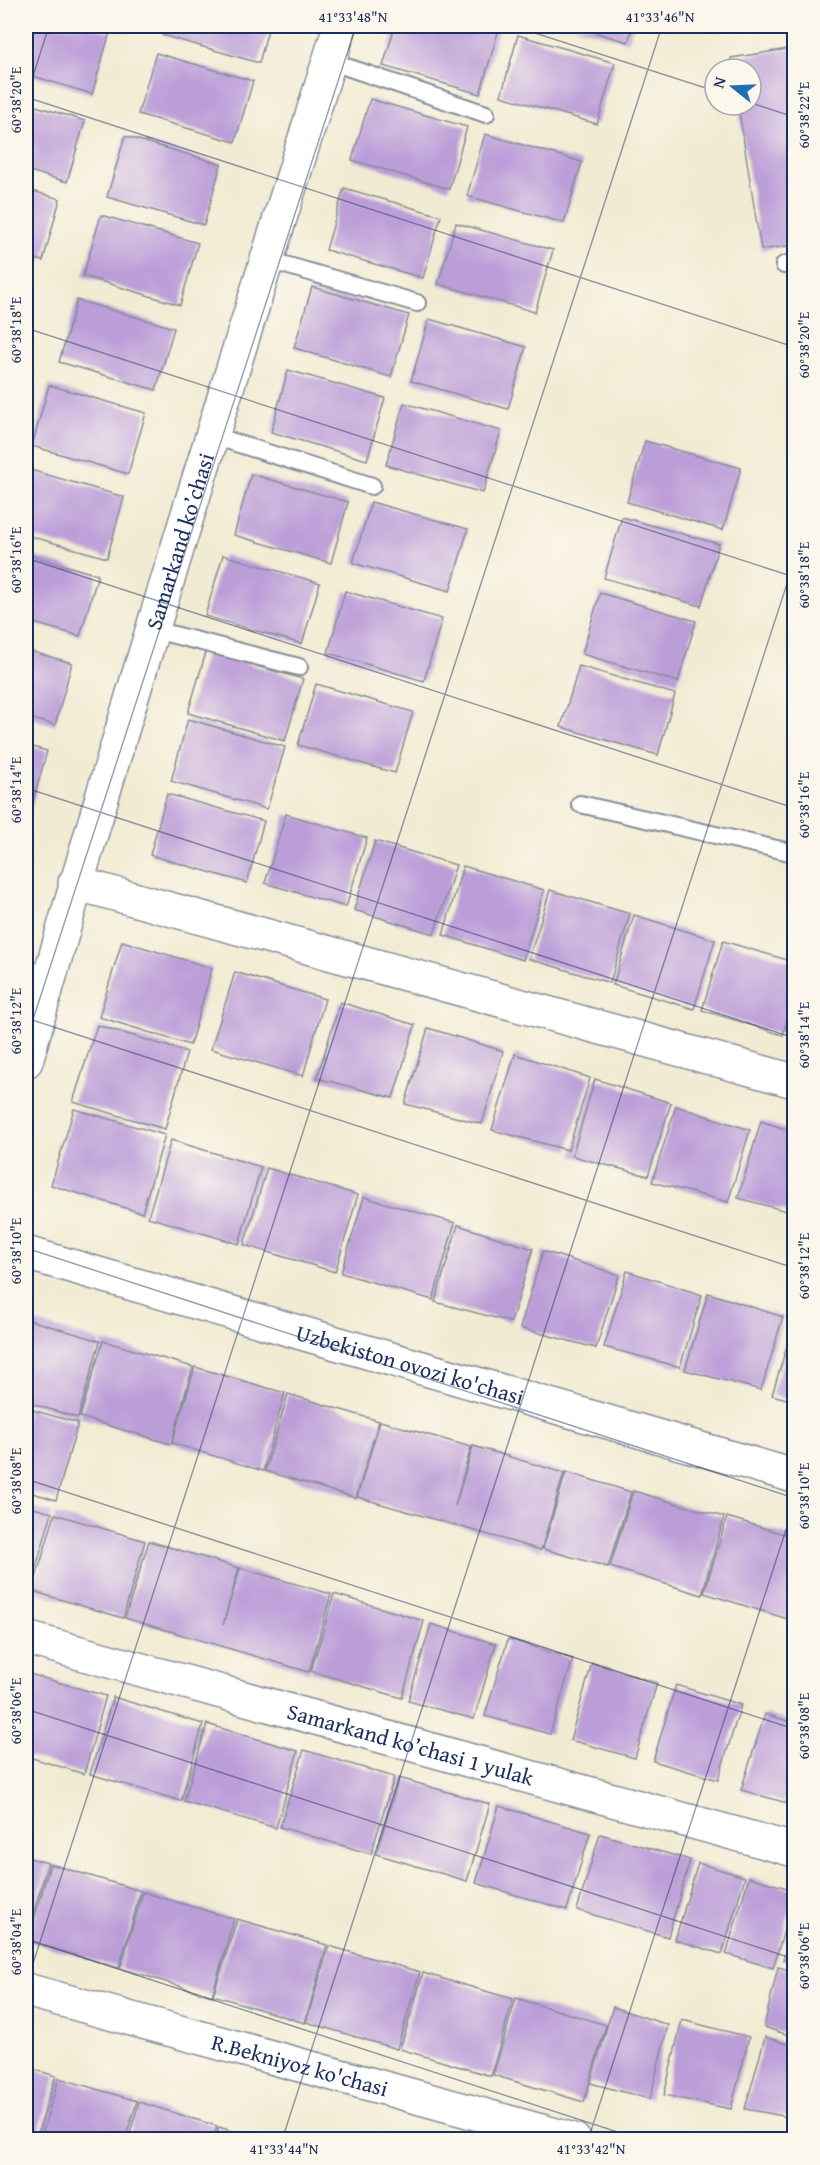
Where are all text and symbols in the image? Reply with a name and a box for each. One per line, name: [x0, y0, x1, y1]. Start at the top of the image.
text: 41°33'48"N: [319, 6, 388, 27]
text: 41°33'46"N: [626, 6, 695, 27]
north arrow: [703, 57, 763, 117]
text: 60°38'20"E: [5, 66, 26, 133]
text: N: [706, 73, 732, 91]
text: 60°38'22"E: [793, 81, 814, 148]
text: 60°38'18"E: [5, 296, 26, 363]
text: 60°38'20"E: [793, 311, 814, 378]
street label: Samarkand ko’chasi: [137, 449, 222, 634]
text: 60°38'16"E: [5, 526, 26, 593]
text: 60°38'18"E: [793, 541, 814, 608]
text: 60°38'14"E: [5, 756, 26, 823]
text: 60°38'16"E: [793, 771, 814, 838]
text: 60°38'12"E: [5, 987, 26, 1054]
text: 60°38'14"E: [793, 1001, 814, 1068]
text: 60°38'10"E: [5, 1217, 26, 1284]
text: 60°38'12"E: [793, 1232, 814, 1299]
street label: Uzbekiston ovozi ko'chasi: [292, 1316, 528, 1413]
text: 60°38'08"E: [5, 1447, 26, 1514]
text: 60°38'10"E: [793, 1462, 814, 1529]
text: 60°38'06"E: [5, 1677, 26, 1744]
text: 60°38'08"E: [793, 1692, 814, 1759]
street label: Samarkand ko’chasi 1 yulak: [284, 1695, 538, 1794]
text: 60°38'04"E: [5, 1908, 26, 1975]
text: 60°38'06"E: [793, 1922, 814, 1989]
street label: R.Bekniyoz ko'chasi: [208, 2026, 392, 2104]
text: 41°33'44"N: [250, 2138, 319, 2159]
text: 41°33'42"N: [557, 2138, 626, 2159]

